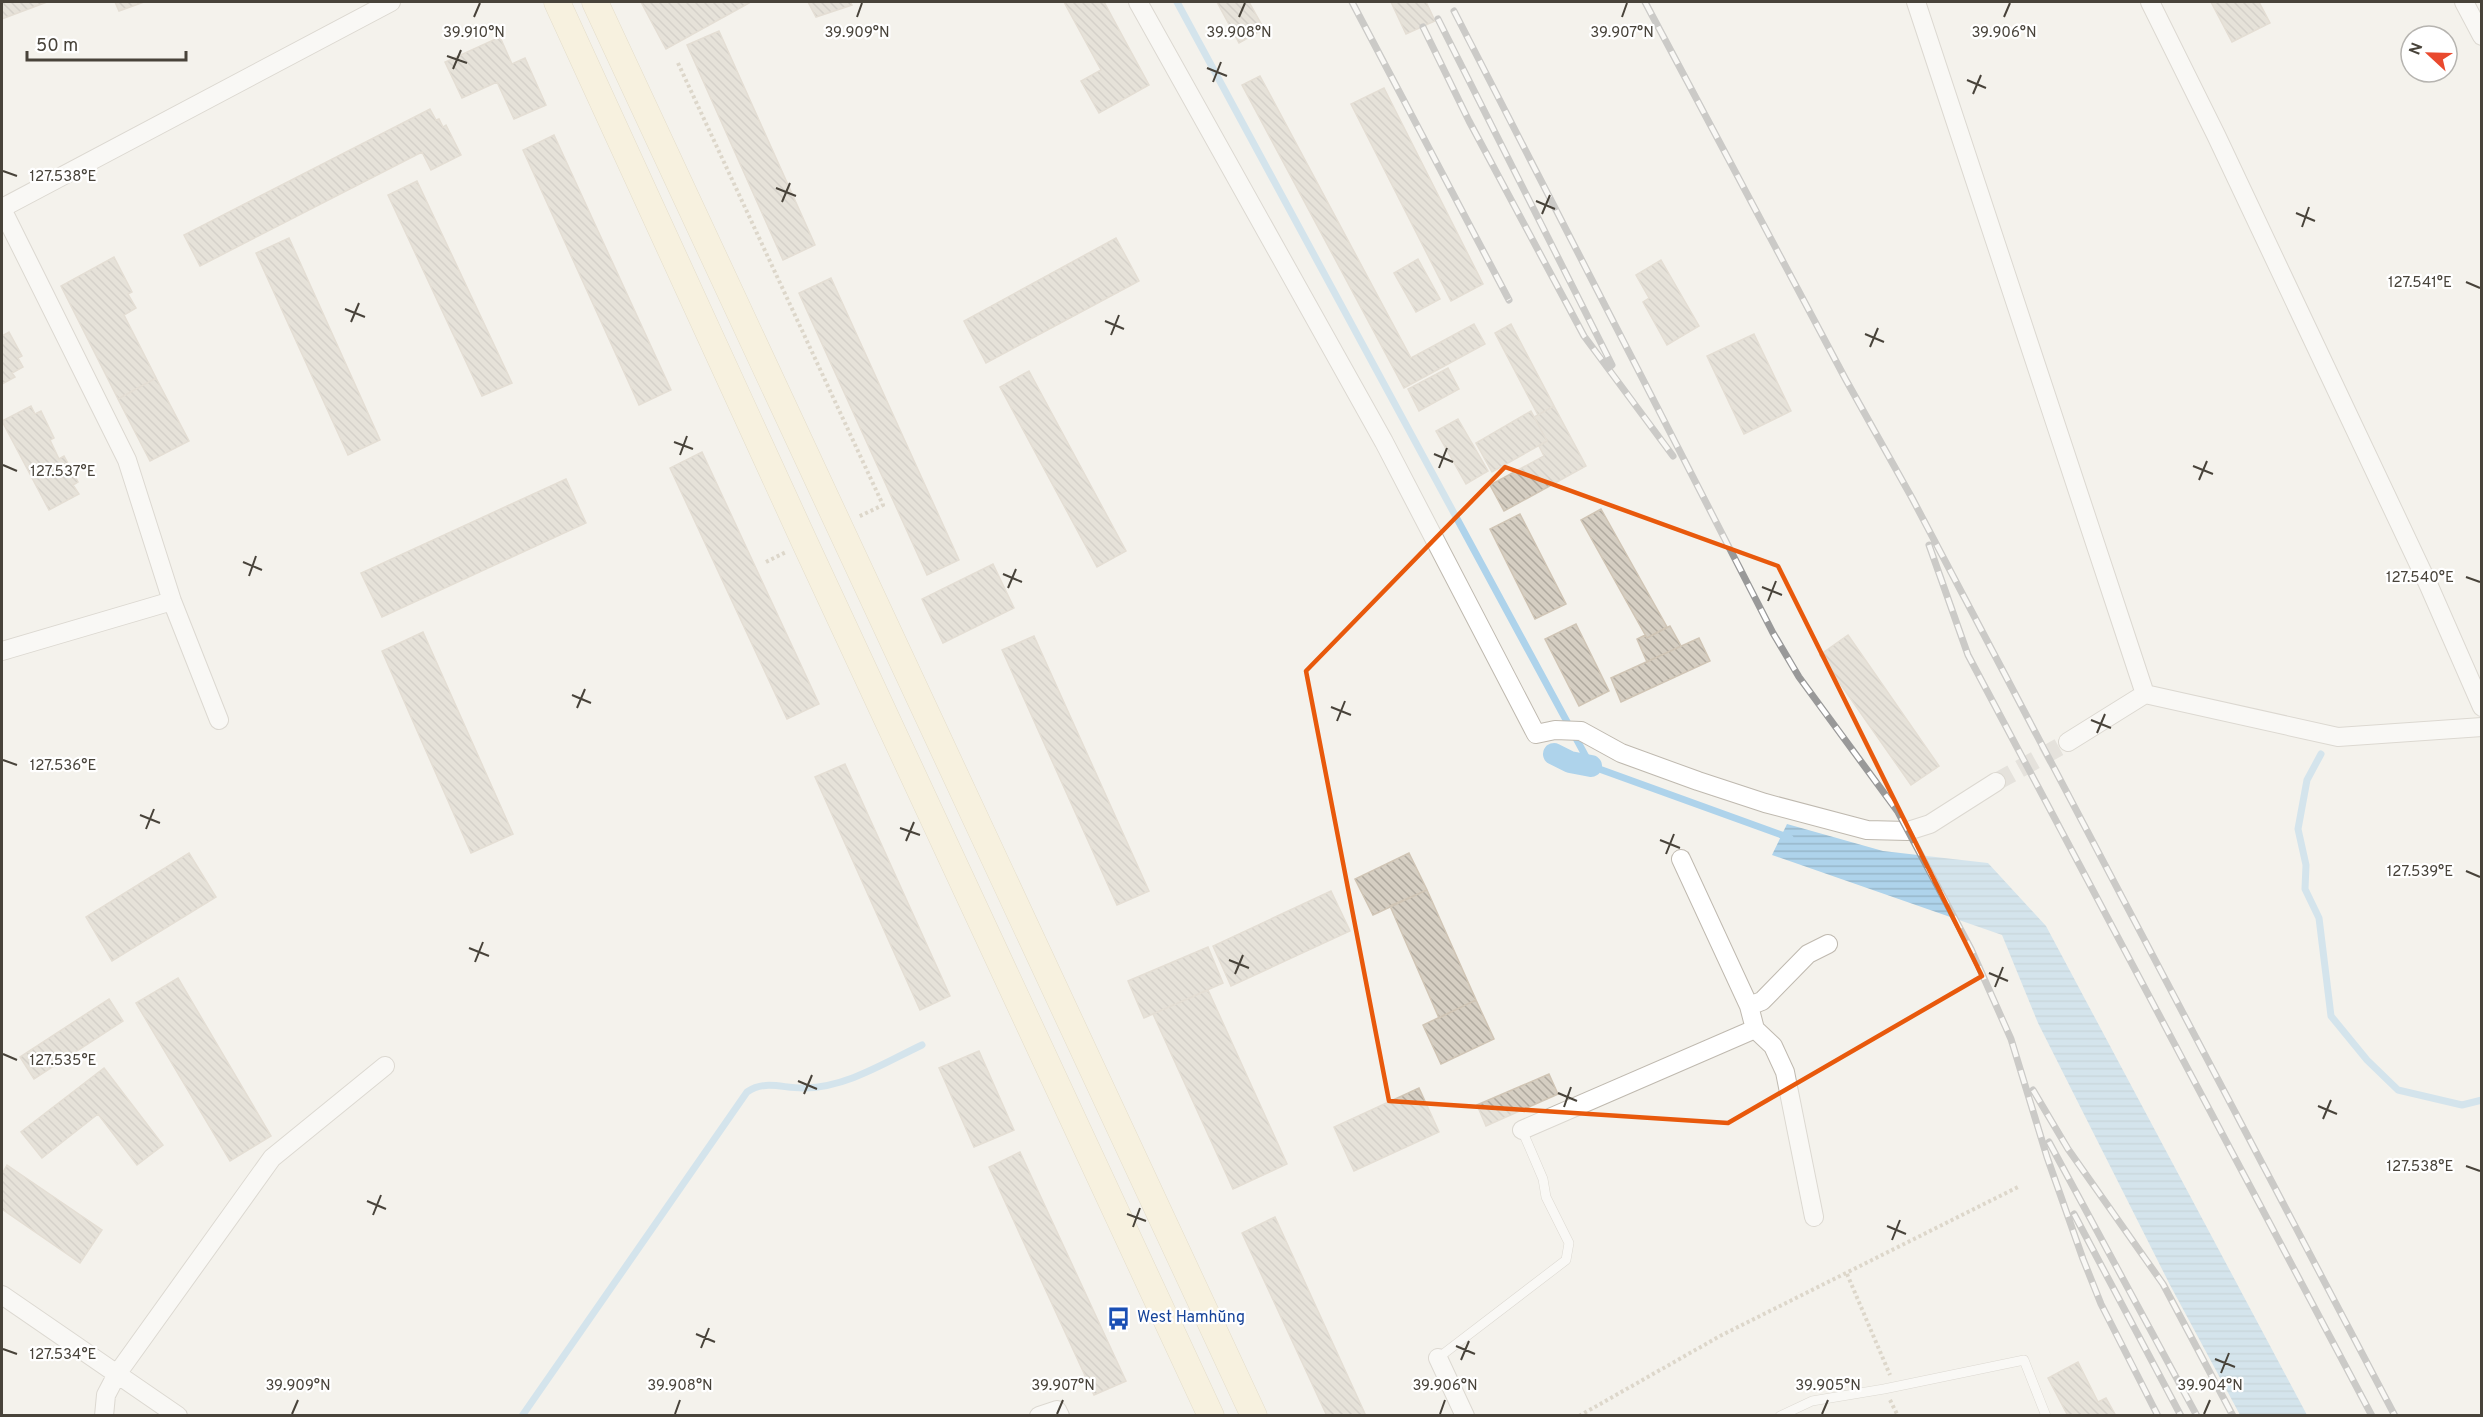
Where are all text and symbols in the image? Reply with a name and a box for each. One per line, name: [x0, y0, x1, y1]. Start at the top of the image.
scale bar: [27, 24, 186, 62]
text: 39.910°N: [443, 24, 505, 43]
text: 39.909°N: [824, 24, 890, 43]
text: 39.908°N: [1206, 24, 1272, 43]
text: 39.907°N: [1590, 24, 1654, 43]
text: 39.906°N: [1971, 24, 2037, 43]
north arrow: [2399, 24, 2459, 84]
text: 50 m: [36, 35, 78, 58]
text: N: [2406, 40, 2428, 58]
text: 127.538°E: [30, 168, 96, 187]
text: 127.541°E: [2388, 274, 2452, 293]
text: 127.537°E: [30, 463, 96, 482]
text: 127.540°E: [2386, 569, 2454, 588]
text: 127.536°E: [30, 757, 96, 776]
text: 127.539°E: [2387, 863, 2453, 882]
text: 127.535°E: [29, 1052, 97, 1071]
text: 127.538°E: [2387, 1158, 2453, 1177]
bus stop icon: West Hamhŭng: [1106, 1305, 1132, 1331]
place label: West Hamhŭng: [1137, 1308, 1245, 1328]
text: 127.534°E: [29, 1346, 97, 1365]
text: 39.909°N: [265, 1377, 331, 1396]
text: 39.908°N: [647, 1377, 713, 1396]
text: 39.907°N: [1031, 1377, 1095, 1396]
text: 39.906°N: [1412, 1377, 1478, 1396]
text: 39.905°N: [1795, 1377, 1861, 1396]
text: 39.904°N: [2177, 1377, 2243, 1396]

